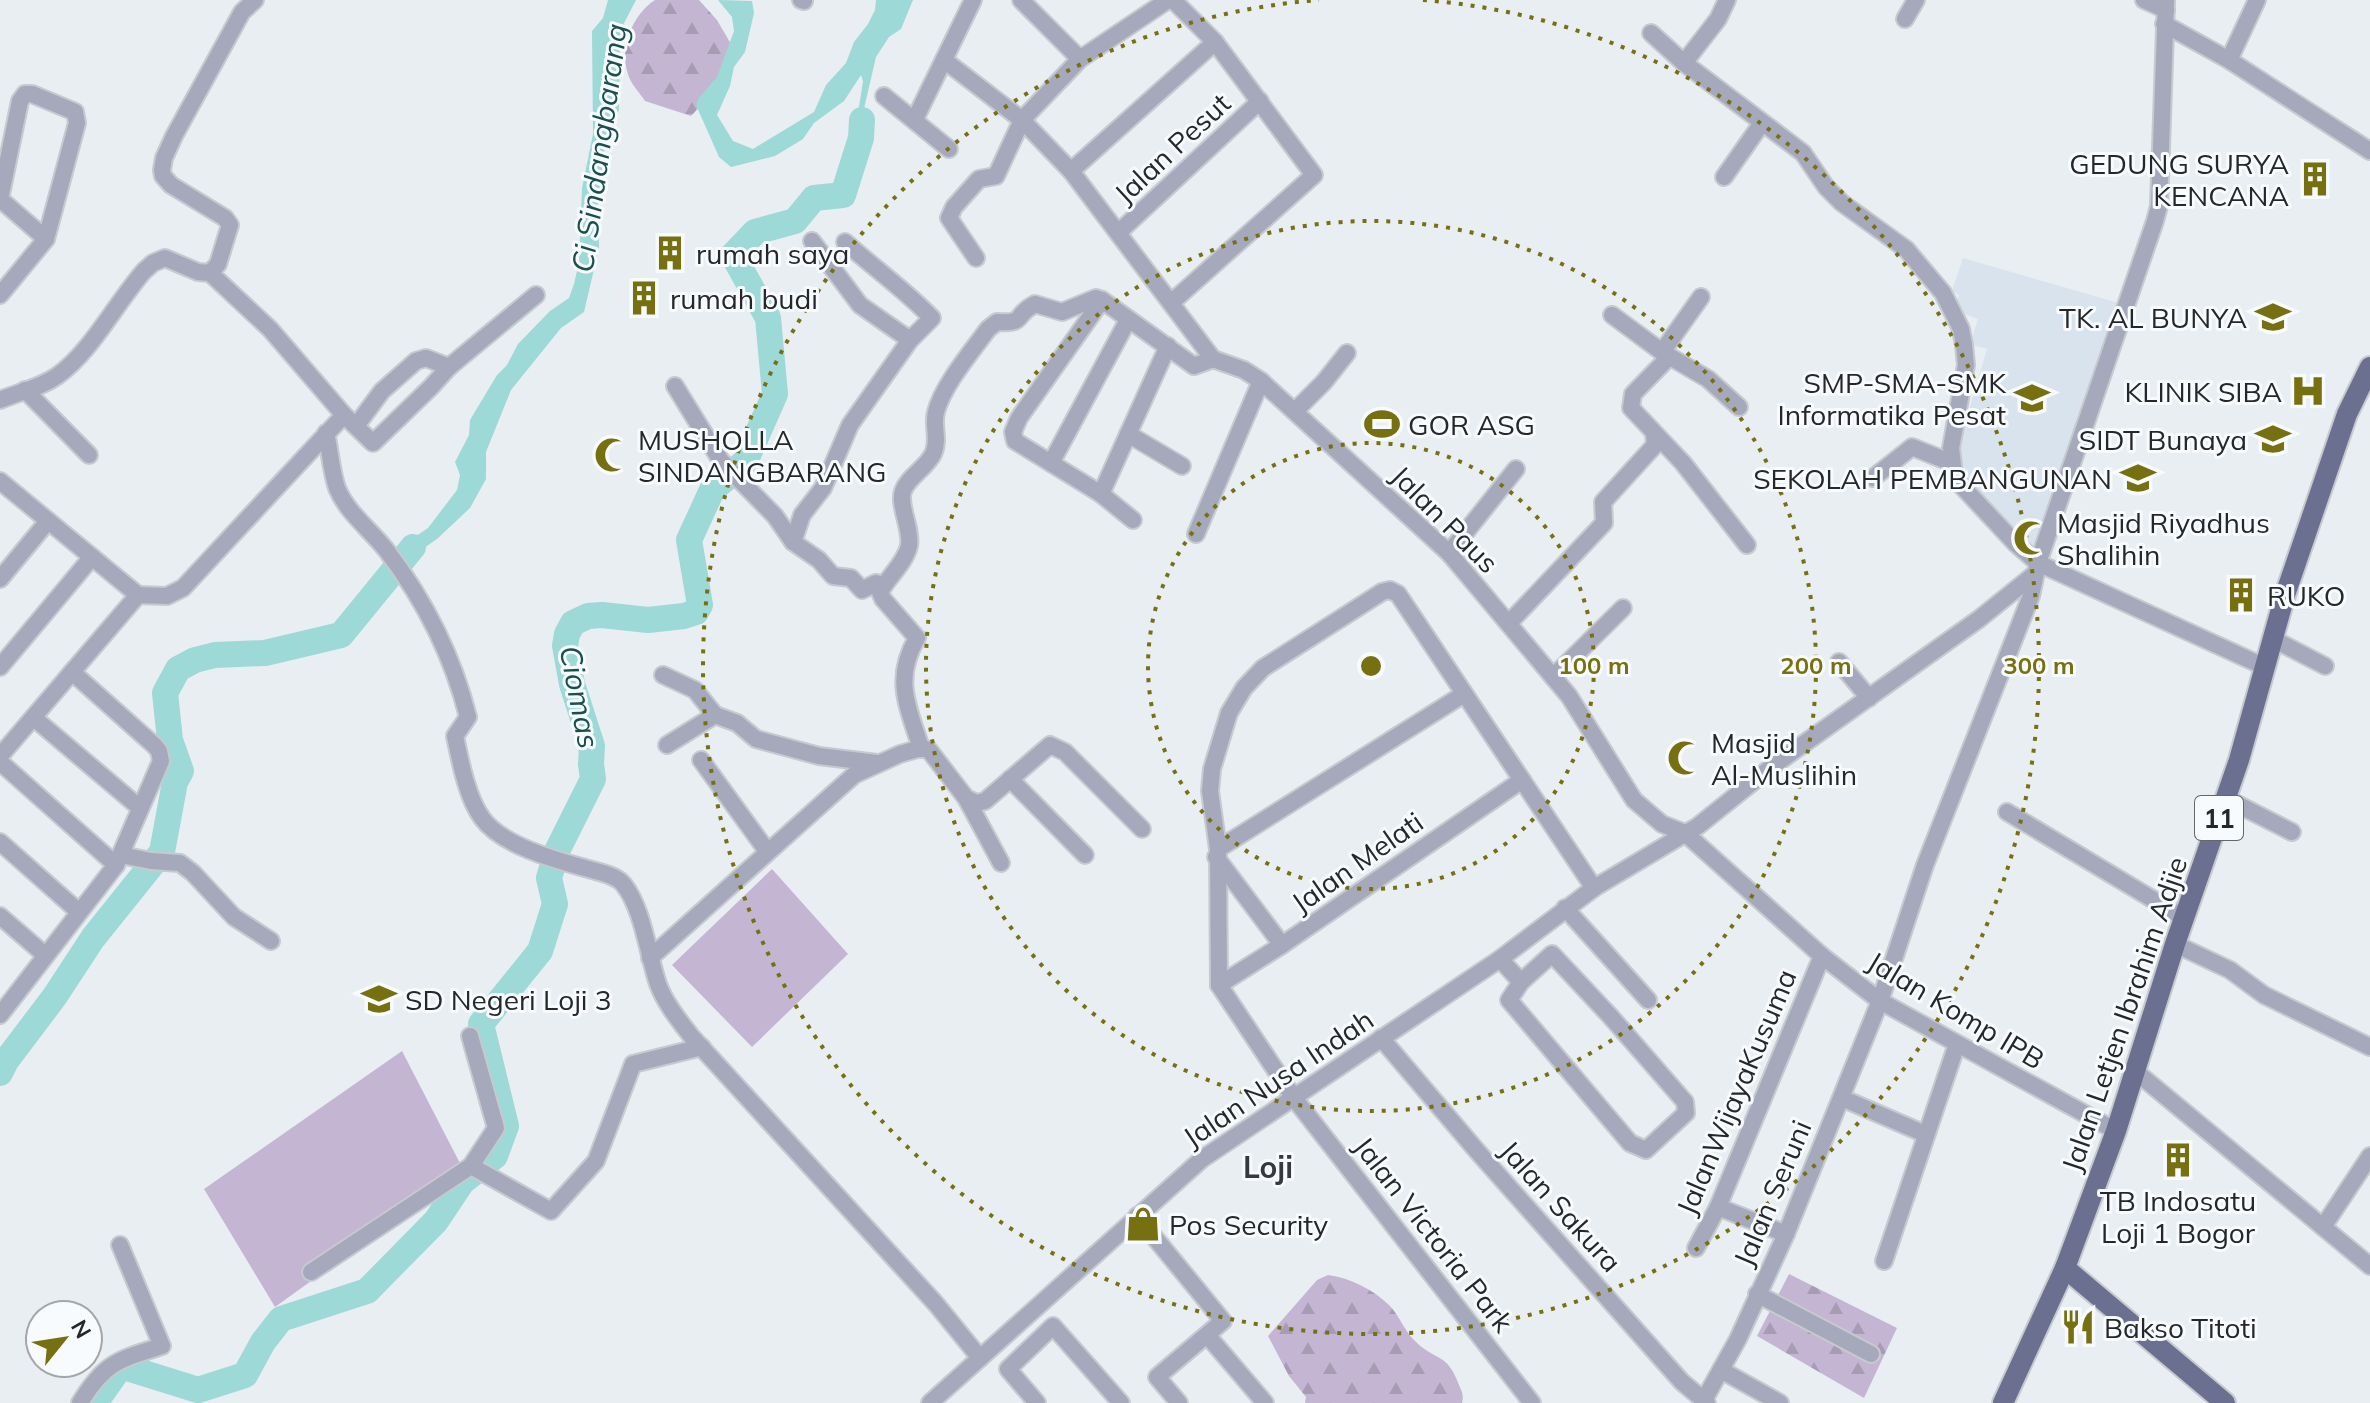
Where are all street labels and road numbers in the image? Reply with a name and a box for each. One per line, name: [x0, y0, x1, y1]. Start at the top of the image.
street label: Jalan Pesut: [1107, 85, 1237, 211]
street label: Jalan Paus: [1384, 458, 1506, 580]
road number: 11: [2195, 796, 2243, 840]
street label: Jalan Melati: [1285, 804, 1429, 920]
street label: Jalan Letjen Ibrahim Adjie: [2054, 852, 2194, 1176]
street label: Jalan Komp IPB: [1861, 944, 2051, 1076]
street label: JalanWijayaKusuma: [1668, 964, 1804, 1220]
street label: Jalan Nusa Indah: [1176, 1001, 1380, 1155]
street label: Jalan Seruni: [1726, 1115, 1818, 1271]
street label: Jalan Victoria Park: [1347, 1129, 1522, 1339]
street label: Jalan Sakura: [1493, 1133, 1629, 1279]

